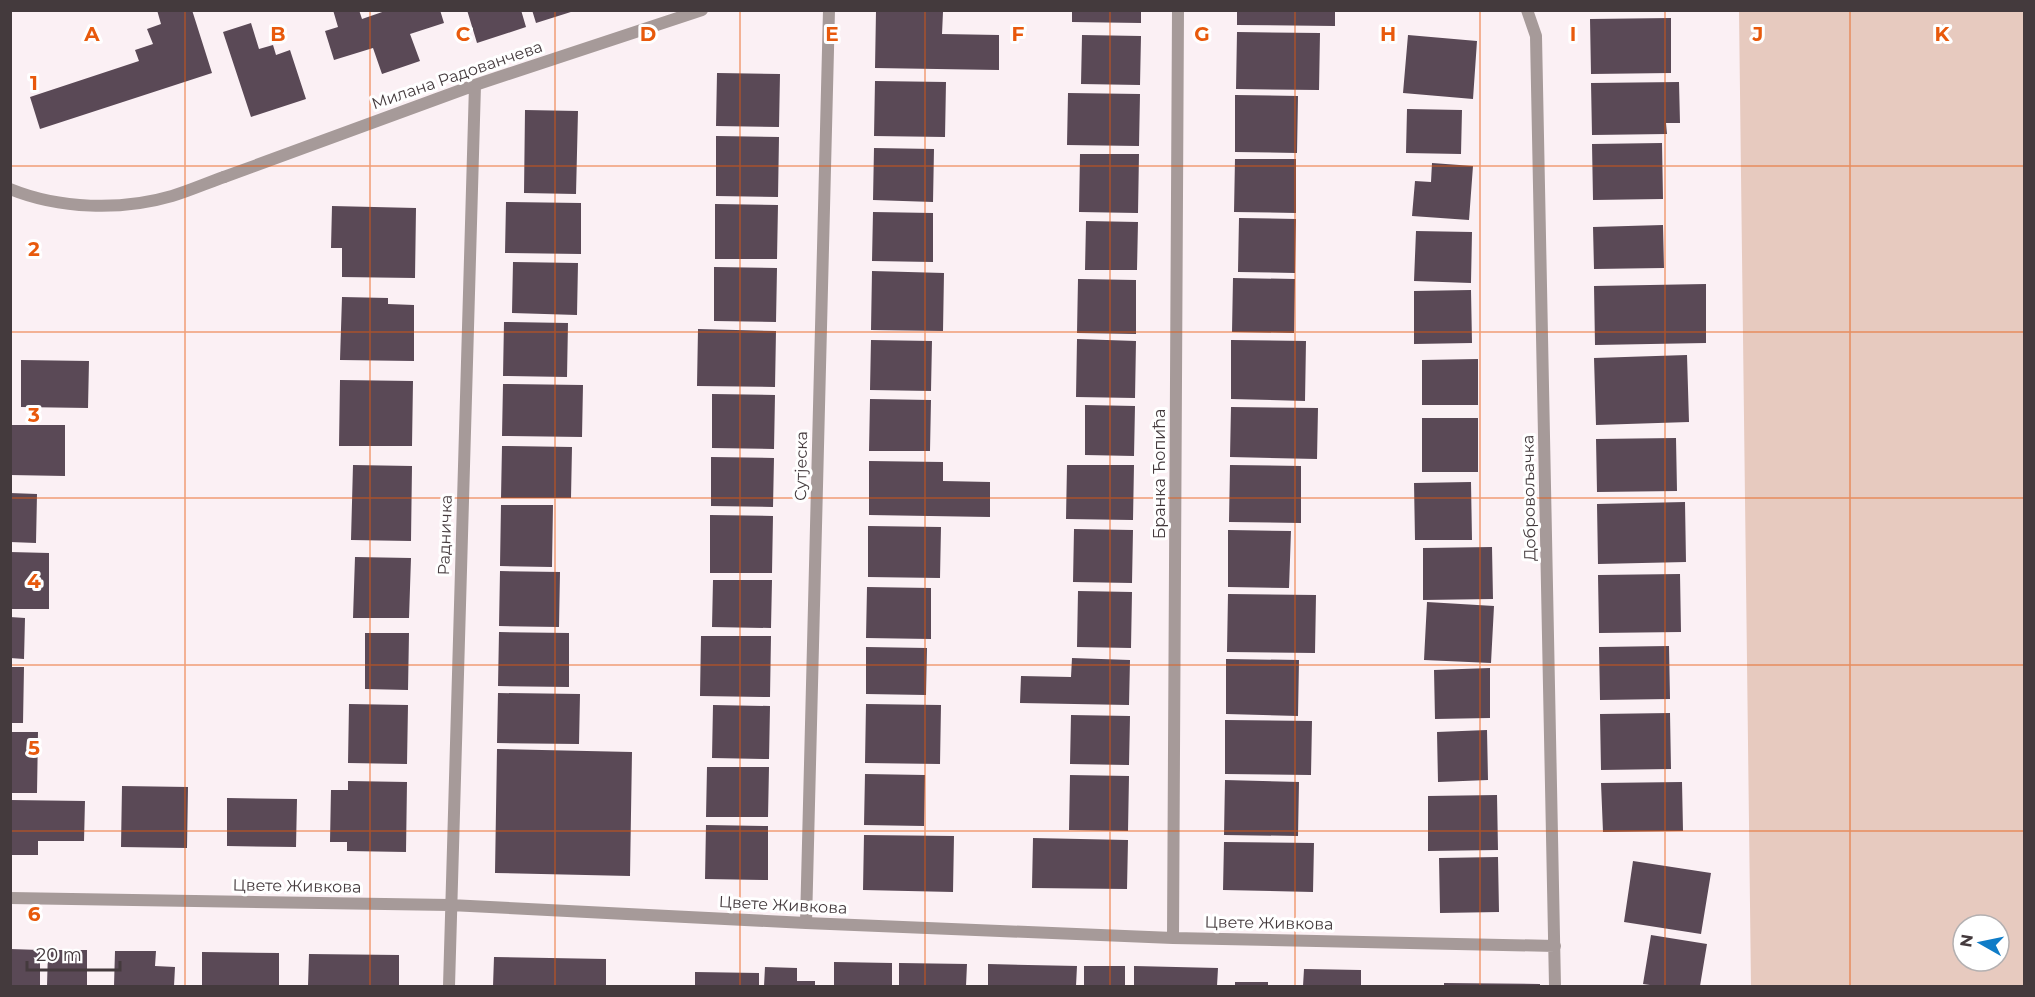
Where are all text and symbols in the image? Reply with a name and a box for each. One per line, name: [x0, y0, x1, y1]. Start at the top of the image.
text: A: [83, 22, 100, 46]
text: B: [270, 22, 286, 46]
text: C: [456, 22, 471, 46]
text: D: [640, 22, 656, 46]
text: E: [825, 22, 839, 46]
text: F: [1012, 22, 1025, 46]
text: G: [1194, 22, 1210, 46]
text: H: [1380, 22, 1396, 46]
text: I: [1570, 22, 1576, 46]
text: J: [1752, 22, 1763, 46]
text: K: [1935, 22, 1951, 46]
street label: Милана Радованчева: [369, 37, 545, 113]
text: 1: [30, 71, 38, 95]
text: 2: [28, 237, 40, 261]
text: 3: [27, 403, 40, 427]
street label: Бранка Ћопића: [1150, 409, 1169, 539]
street label: Сутјеска: [791, 431, 811, 501]
street label: Добровољачка: [1518, 435, 1540, 561]
street label: Радничка: [434, 494, 456, 576]
text: 4: [27, 569, 41, 593]
text: 5: [28, 736, 40, 760]
street label: Цвете Живкова: [232, 875, 362, 897]
street label: Цвете Живкова: [718, 892, 848, 918]
text: 6: [28, 902, 41, 926]
street label: Цвете Живкова: [1204, 912, 1334, 934]
north arrow: [1951, 913, 2011, 973]
text: N: [1956, 933, 1977, 949]
scale bar: [27, 934, 120, 972]
text: 20 m: [36, 944, 82, 966]

